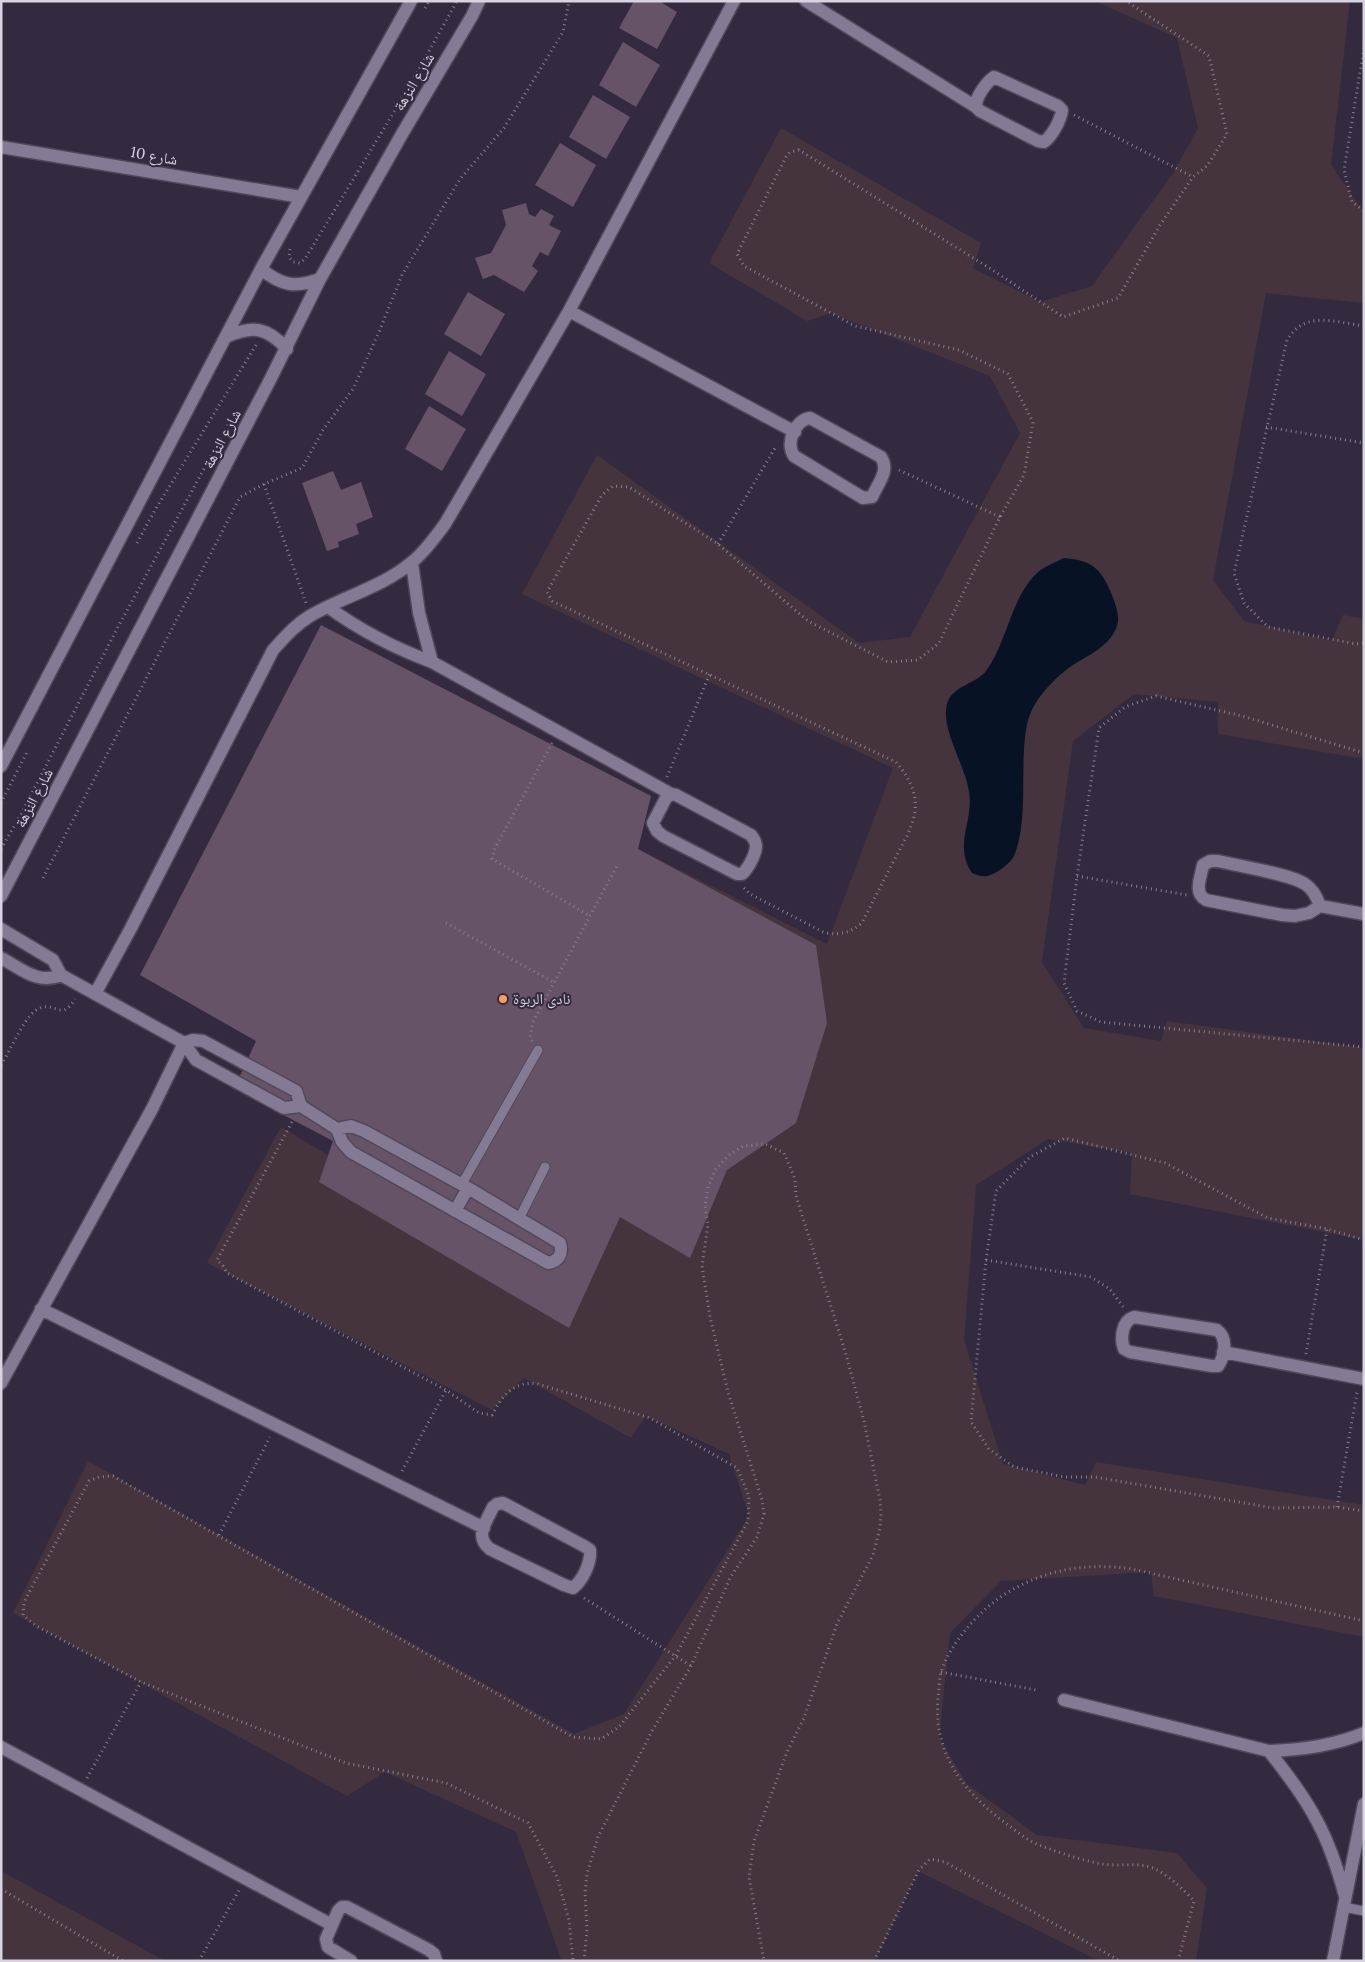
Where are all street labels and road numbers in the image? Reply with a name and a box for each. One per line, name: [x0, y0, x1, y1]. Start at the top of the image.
street label: شارع النزهة: [389, 49, 439, 115]
street label: شارع 10: [129, 142, 179, 170]
street label: شارع النزهة: [198, 406, 246, 472]
street label: شارع النزهة: [10, 765, 58, 831]

